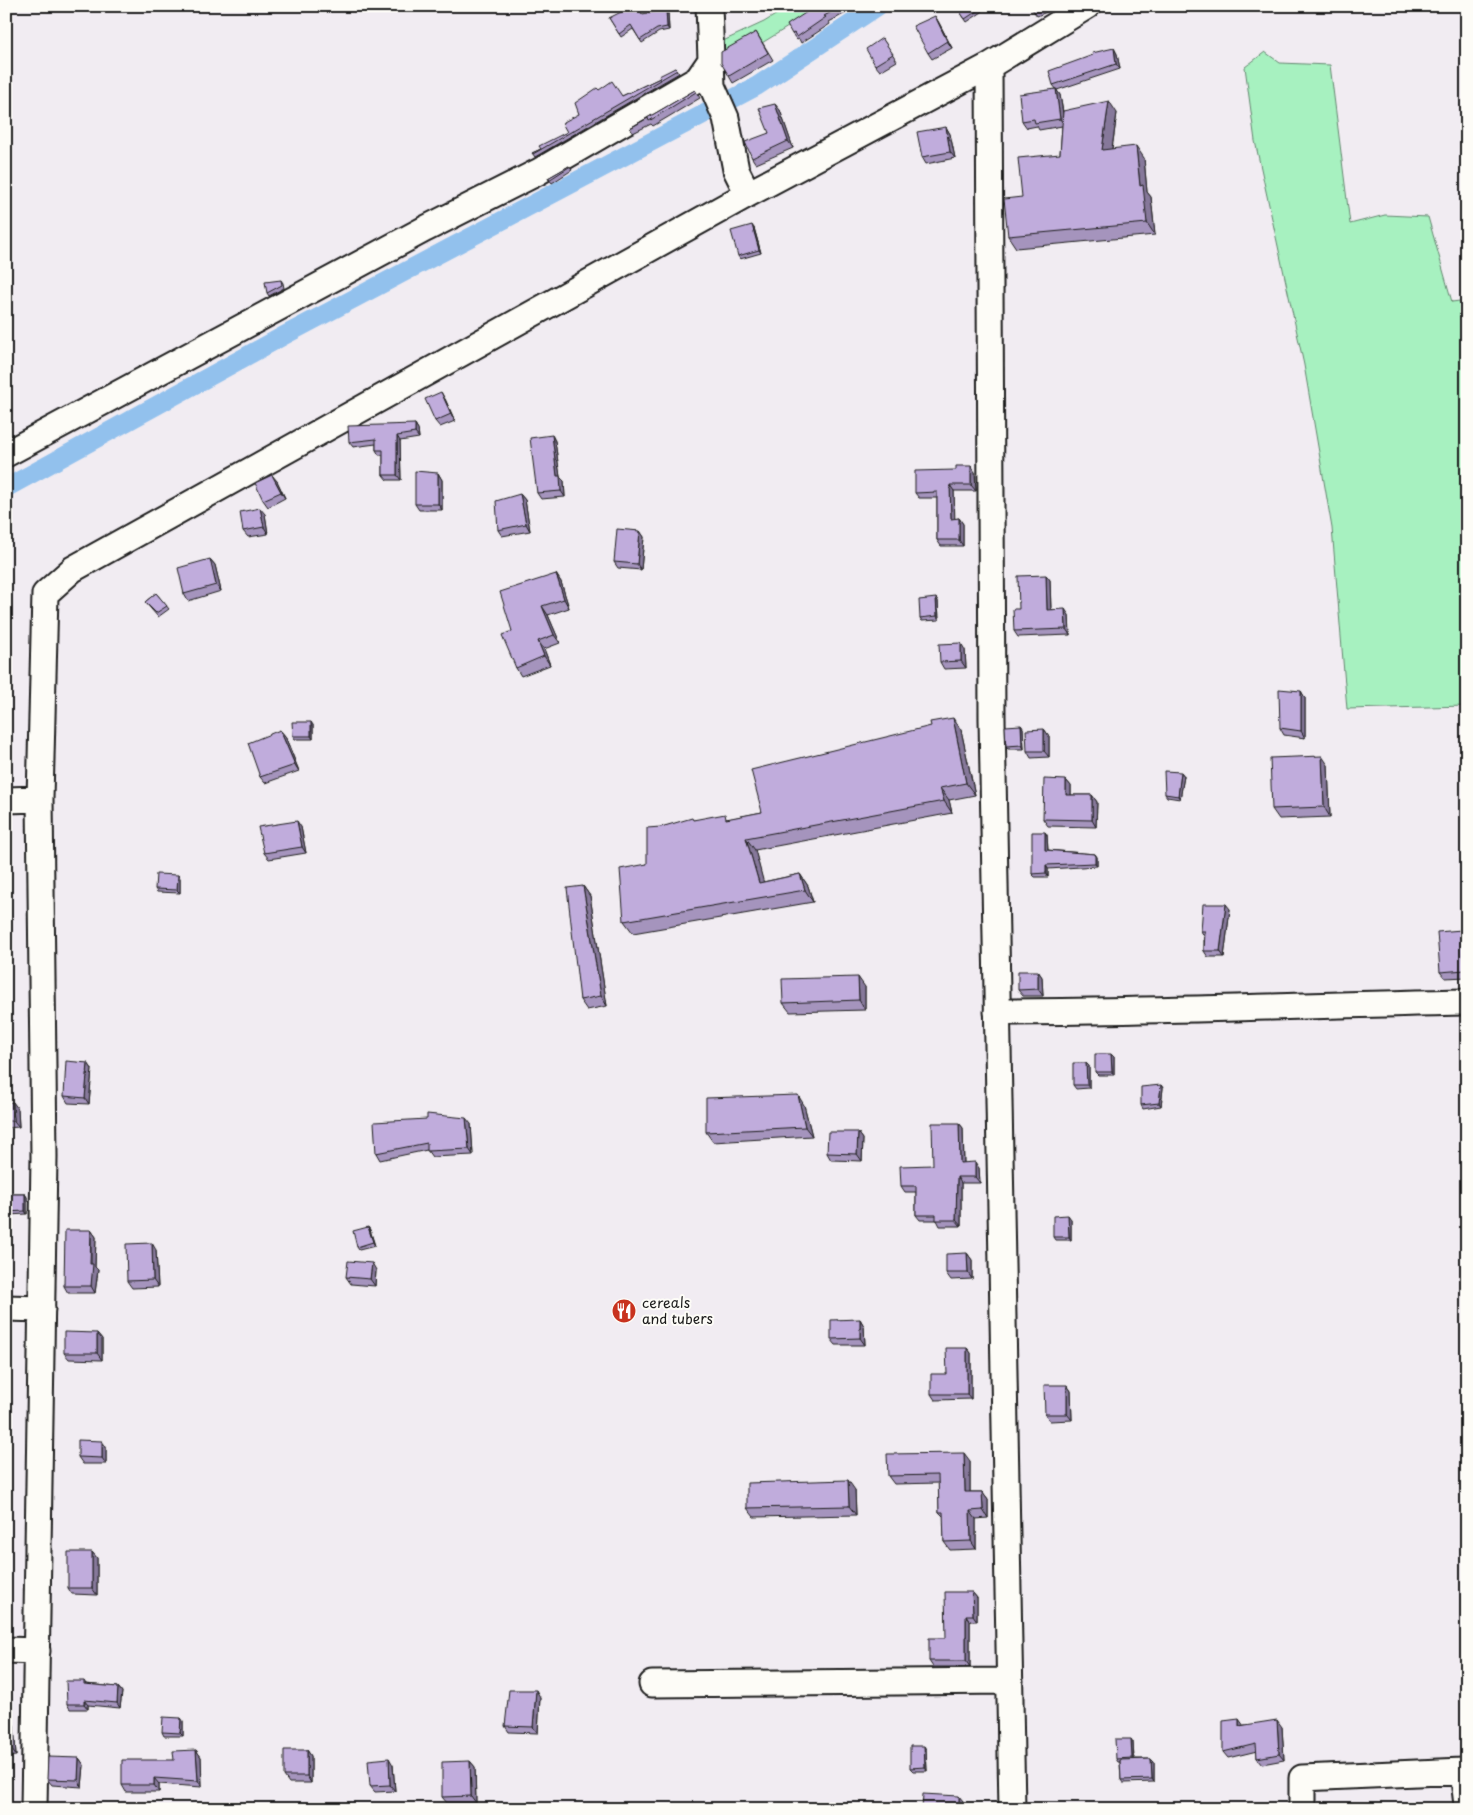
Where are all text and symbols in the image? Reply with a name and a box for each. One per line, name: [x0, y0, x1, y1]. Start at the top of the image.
place label: cereals and tubers: [642, 1292, 713, 1329]
restaurant icon: cereals and tubers: [611, 1298, 637, 1324]

